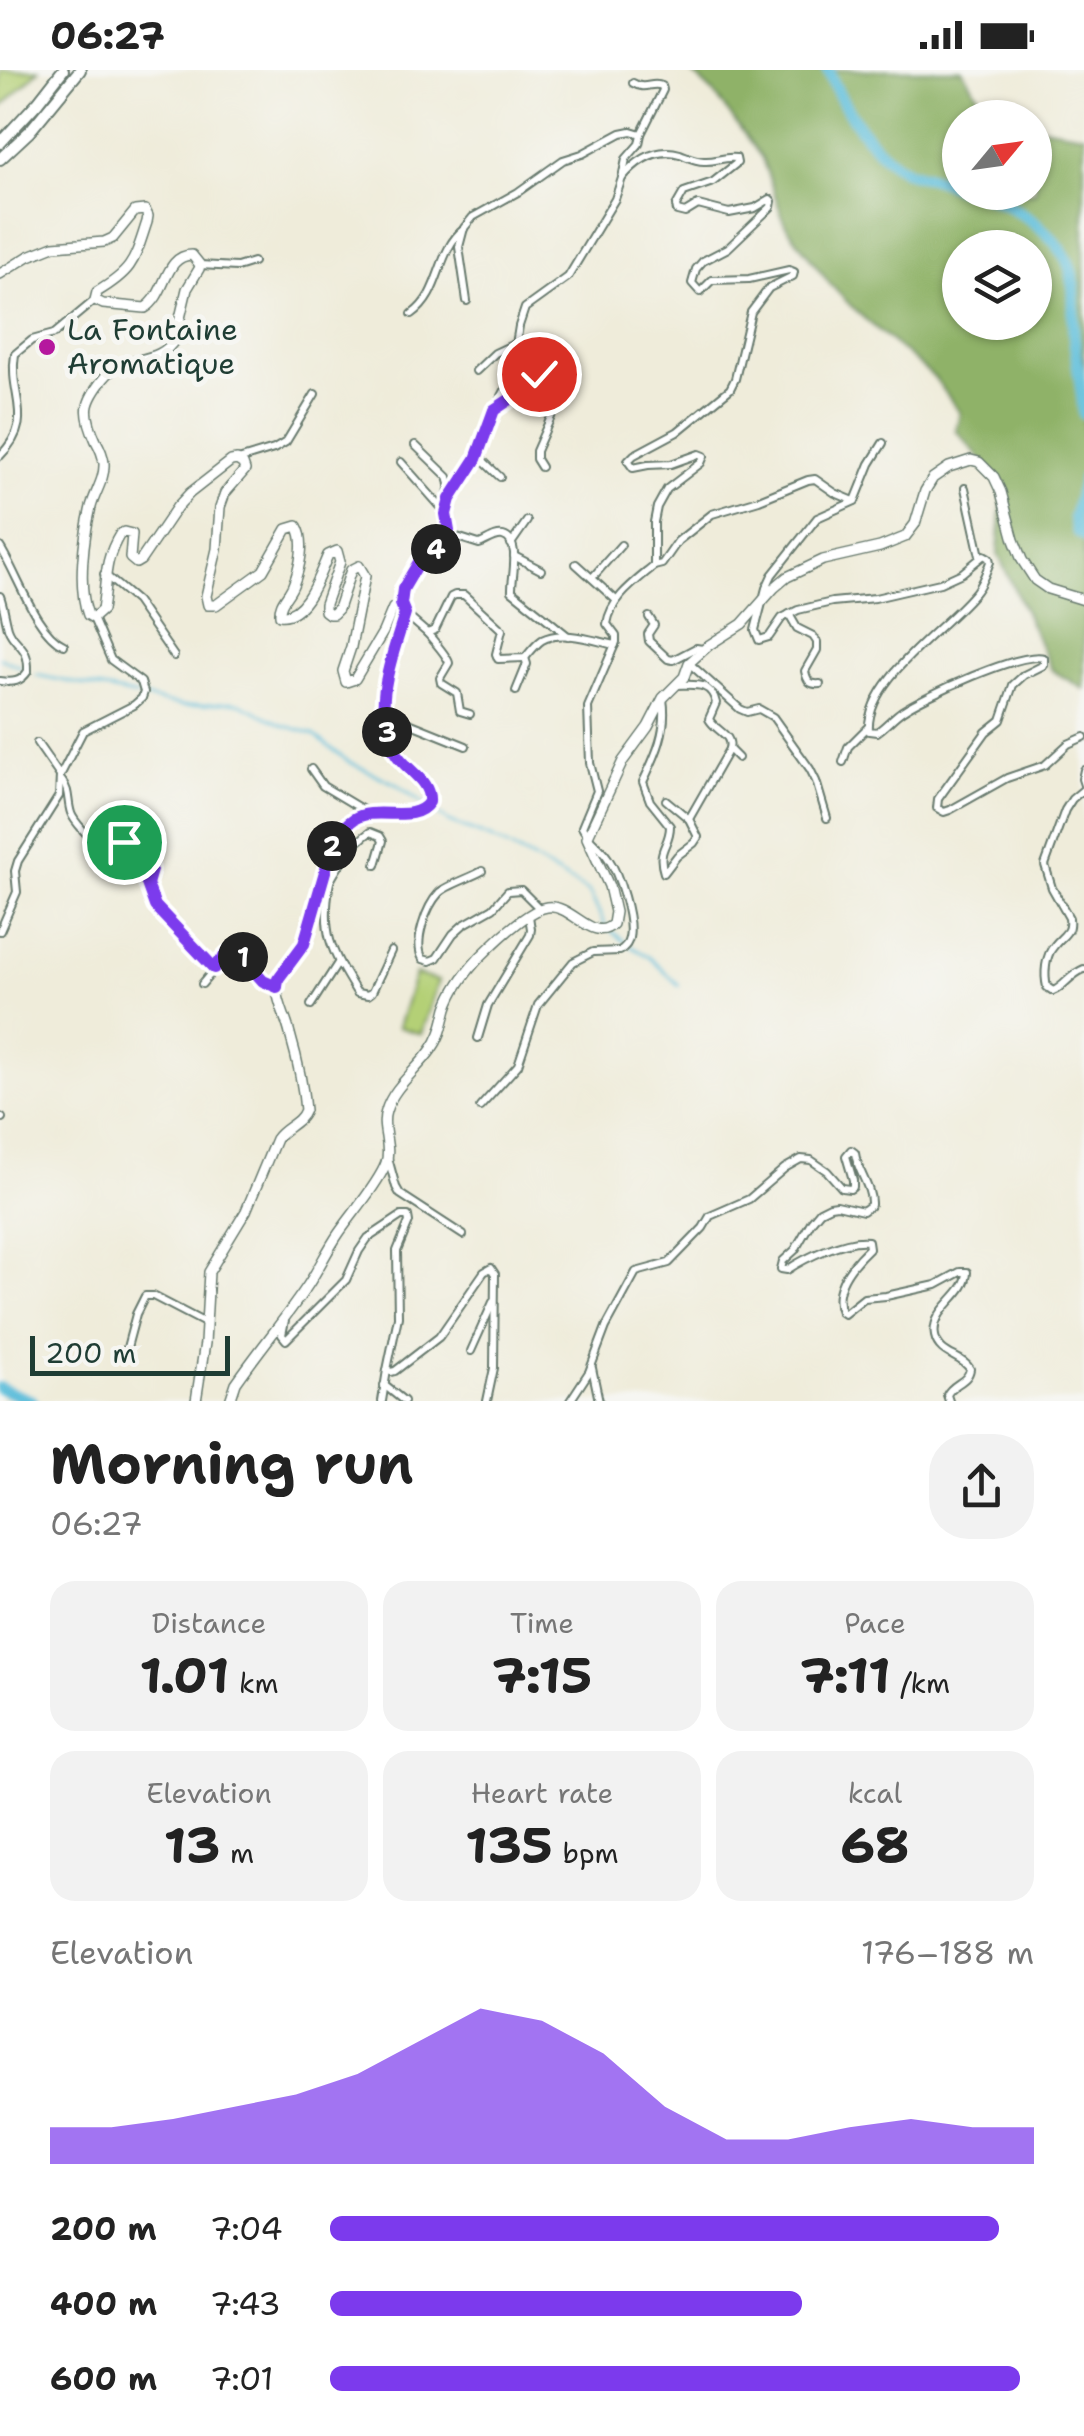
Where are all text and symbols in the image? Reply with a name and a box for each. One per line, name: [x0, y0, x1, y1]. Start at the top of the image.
text: 06:27: [50, 10, 165, 61]
north arrow: [942, 100, 1052, 210]
map controls: [942, 100, 1052, 340]
button: layers: [942, 230, 1052, 340]
place label: La Fontaine Aromatique: [67, 309, 238, 384]
pin: [497, 332, 582, 417]
marker: La Fontaine Aromatique: [36, 336, 58, 358]
icon: check: [512, 347, 567, 402]
pin: 4: [411, 524, 461, 574]
text: 4: [426, 530, 446, 568]
pin: 3: [362, 707, 412, 757]
text: 3: [377, 713, 397, 751]
pin: [82, 800, 167, 885]
icon: arrive: [97, 815, 152, 870]
pin: 2: [307, 821, 357, 871]
text: 2: [322, 827, 342, 865]
pin: 1: [218, 932, 268, 982]
text: 1: [237, 938, 249, 976]
scale bar: [30, 1331, 230, 1376]
text: 200 m: [45, 1334, 136, 1372]
text: Morning run: [50, 1427, 414, 1501]
button: share: [929, 1434, 1034, 1539]
text: 06:27: [50, 1502, 143, 1545]
text: Distance: [152, 1604, 266, 1642]
text: Time: [510, 1604, 574, 1642]
text: Pace: [844, 1604, 906, 1642]
text: 1.01: [139, 1642, 229, 1709]
text: 7:15: [492, 1642, 592, 1709]
text: 7:11: [800, 1642, 891, 1709]
text: km: [229, 1664, 279, 1702]
text: /km: [891, 1664, 950, 1702]
text: Elevation: [146, 1774, 272, 1812]
text: Heart rate: [471, 1774, 613, 1812]
text: kcal: [848, 1774, 902, 1812]
text: 13: [164, 1812, 221, 1879]
text: 135: [465, 1812, 553, 1879]
text: 68: [840, 1812, 910, 1879]
text: m: [221, 1834, 254, 1872]
text: bpm: [553, 1834, 619, 1872]
text: Elevation: [50, 1931, 193, 1974]
text: 176–188 m: [861, 1931, 1034, 1974]
text: 200 m: [50, 2207, 157, 2250]
text: 7:04: [210, 2207, 283, 2250]
text: 400 m: [50, 2282, 157, 2325]
text: 7:43: [210, 2282, 281, 2325]
text: 600 m: [50, 2357, 157, 2400]
text: 7:01: [210, 2357, 274, 2400]

